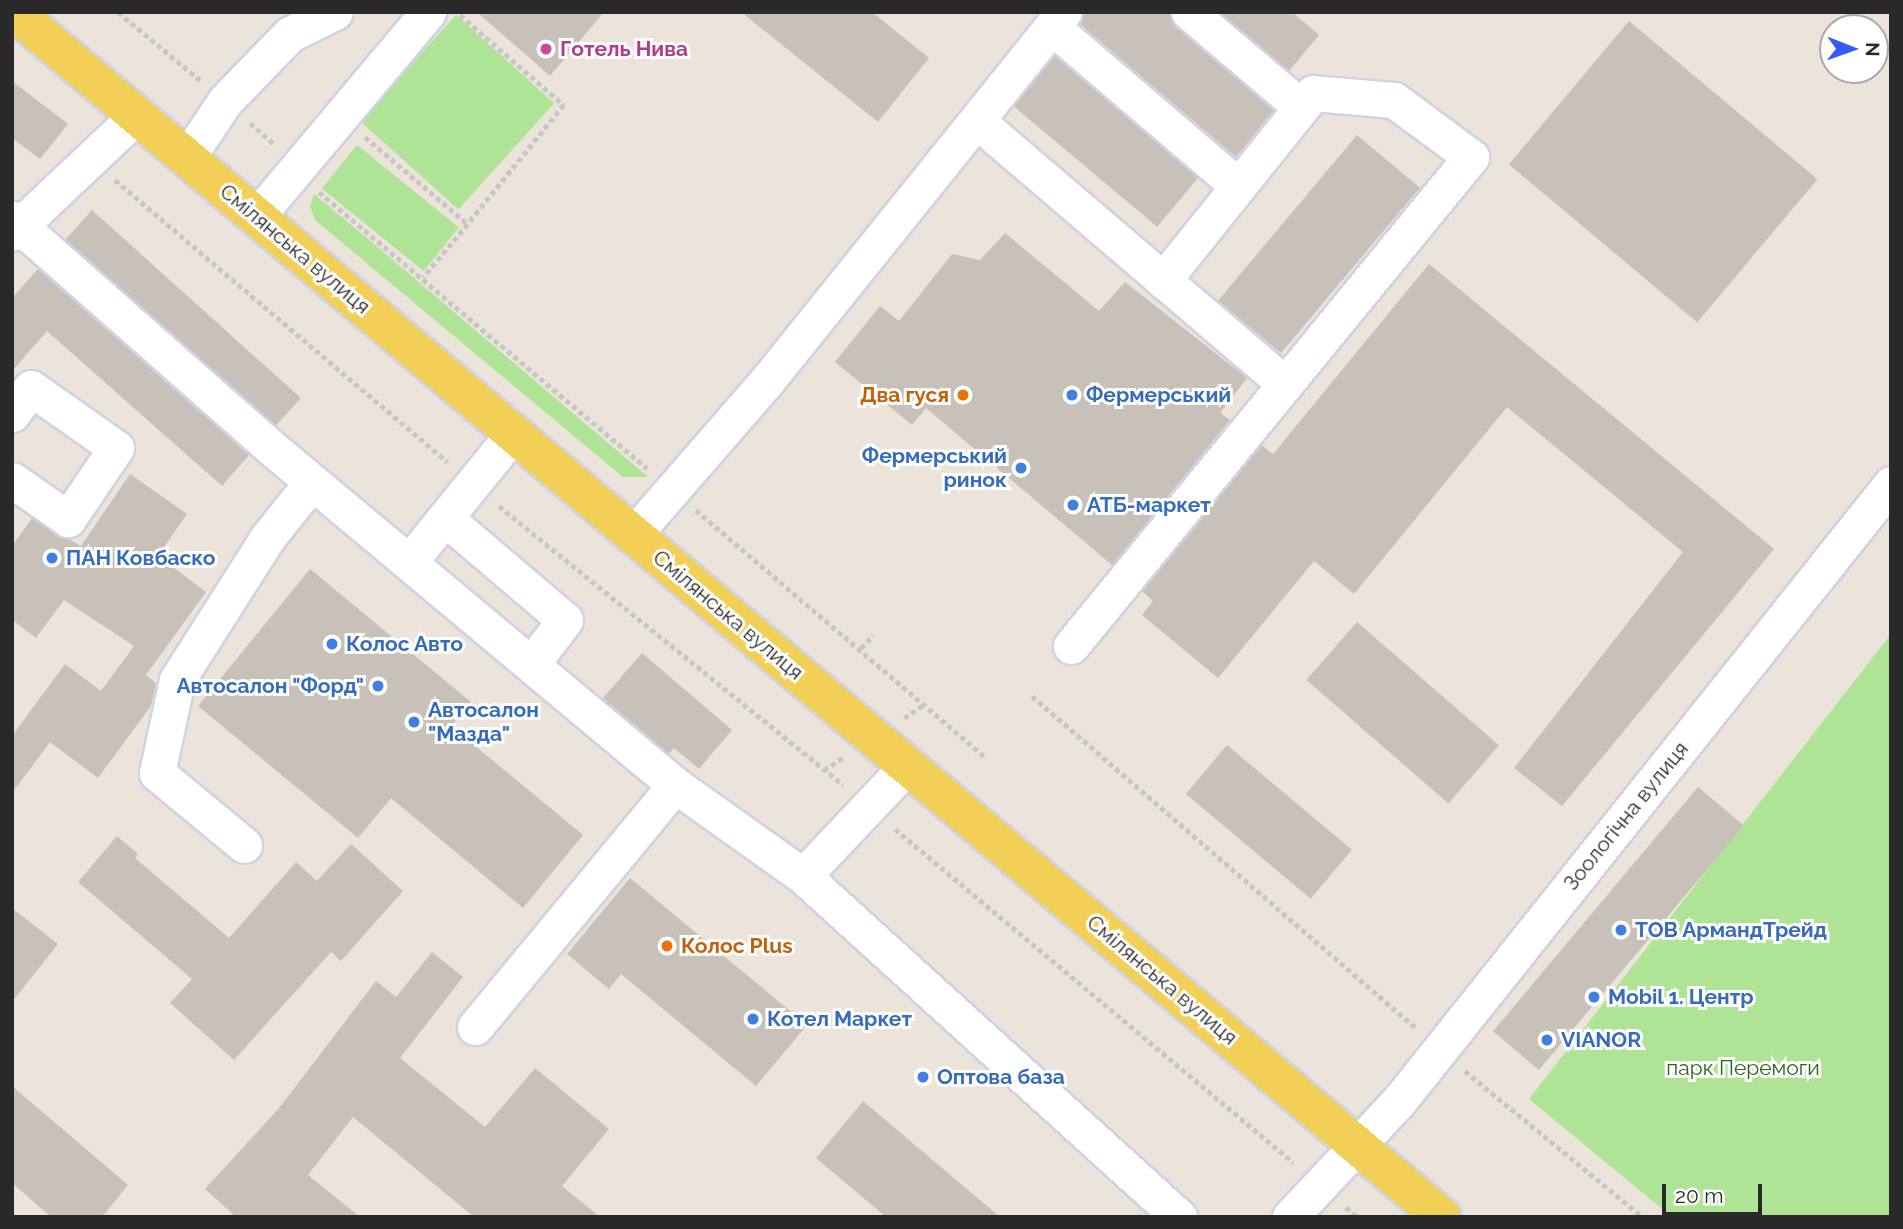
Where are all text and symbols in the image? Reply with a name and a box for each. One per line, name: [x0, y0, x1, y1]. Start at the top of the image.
north arrow: [1819, 14, 1889, 84]
place label: Готель Нива: [560, 36, 688, 62]
marker: Готель Нива: [538, 41, 554, 57]
text: N: [1862, 42, 1884, 57]
street label: Смілянська вулиця: [215, 179, 375, 319]
place label: Два гуся: [860, 382, 949, 408]
place label: Фермерський: [1086, 382, 1231, 408]
marker: Два гуся: [955, 387, 971, 403]
marker: Фермерський: [1064, 387, 1080, 403]
place label: Фермерський ринок: [862, 443, 1007, 493]
marker: Фермерський ринок: [1013, 460, 1029, 476]
place label: АТБ-маркет: [1087, 492, 1211, 518]
marker: АТБ-маркет: [1065, 497, 1081, 513]
place label: ПАН Ковбаско: [66, 545, 215, 571]
street label: Смілянська вулиця: [648, 545, 808, 685]
marker: ПАН Ковбаско: [44, 550, 60, 566]
place label: Колос Авто: [346, 631, 464, 657]
marker: Колос Авто: [324, 636, 340, 652]
place label: Автосалон "Форд": [176, 673, 364, 699]
marker: Автосалон "Форд": [370, 678, 386, 694]
place label: Автосалон "Мазда": [428, 697, 539, 747]
marker: Автосалон "Мазда": [406, 714, 422, 730]
street label: Зоологічна вулиця: [1558, 737, 1694, 895]
street label: Смілянська вулиця: [1082, 910, 1242, 1050]
place label: ТОВ АрмандТрейд: [1635, 917, 1828, 943]
marker: ТОВ АрмандТрейд: [1613, 922, 1629, 938]
place label: Колос Plus: [681, 933, 793, 959]
marker: Колос Plus: [659, 938, 675, 954]
place label: Mobil 1. Центр: [1608, 984, 1754, 1010]
marker: Mobil 1. Центр: [1586, 989, 1602, 1005]
place label: Котел Маркет: [767, 1006, 912, 1032]
marker: Котел Маркет: [745, 1011, 761, 1027]
place label: VIANOR: [1561, 1027, 1641, 1053]
marker: VIANOR: [1539, 1032, 1555, 1048]
park label: парк Перемоги: [1666, 1055, 1820, 1081]
place label: Оптова база: [937, 1064, 1065, 1090]
marker: Оптова база: [915, 1069, 931, 1085]
scale bar: [1665, 1170, 1765, 1214]
text: 20 m: [1675, 1183, 1723, 1208]

